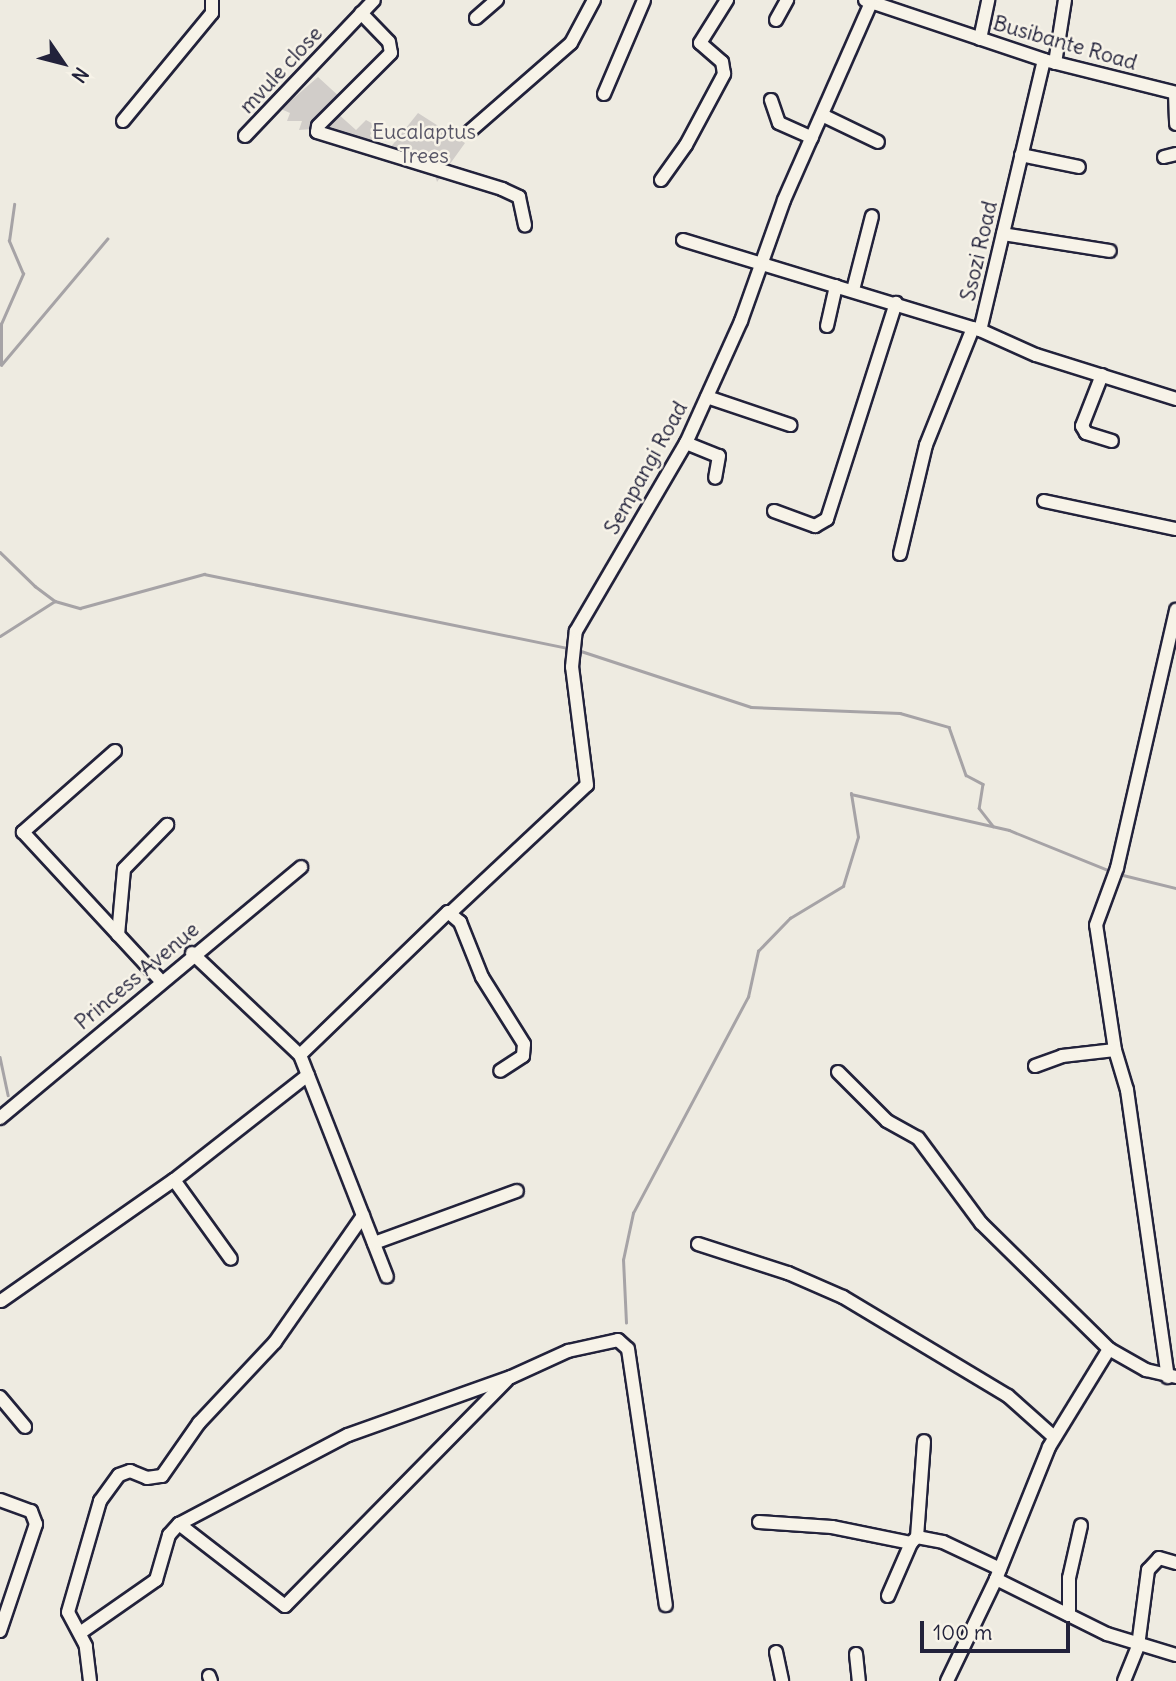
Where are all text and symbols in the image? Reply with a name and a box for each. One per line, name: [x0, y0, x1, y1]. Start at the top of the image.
street label: Busibante Road: [990, 10, 1140, 76]
street label: mvule close: [234, 21, 328, 119]
north arrow: [28, 28, 98, 98]
text: N: [67, 63, 94, 87]
park label: Eucalaptus Trees: [372, 119, 476, 169]
street label: Ssozi Road: [955, 199, 1003, 303]
street label: Sempangi Road: [599, 397, 693, 539]
street label: Princess Avenue: [70, 917, 204, 1035]
scale bar: [924, 1608, 1074, 1652]
text: 100 m: [933, 1619, 992, 1646]

